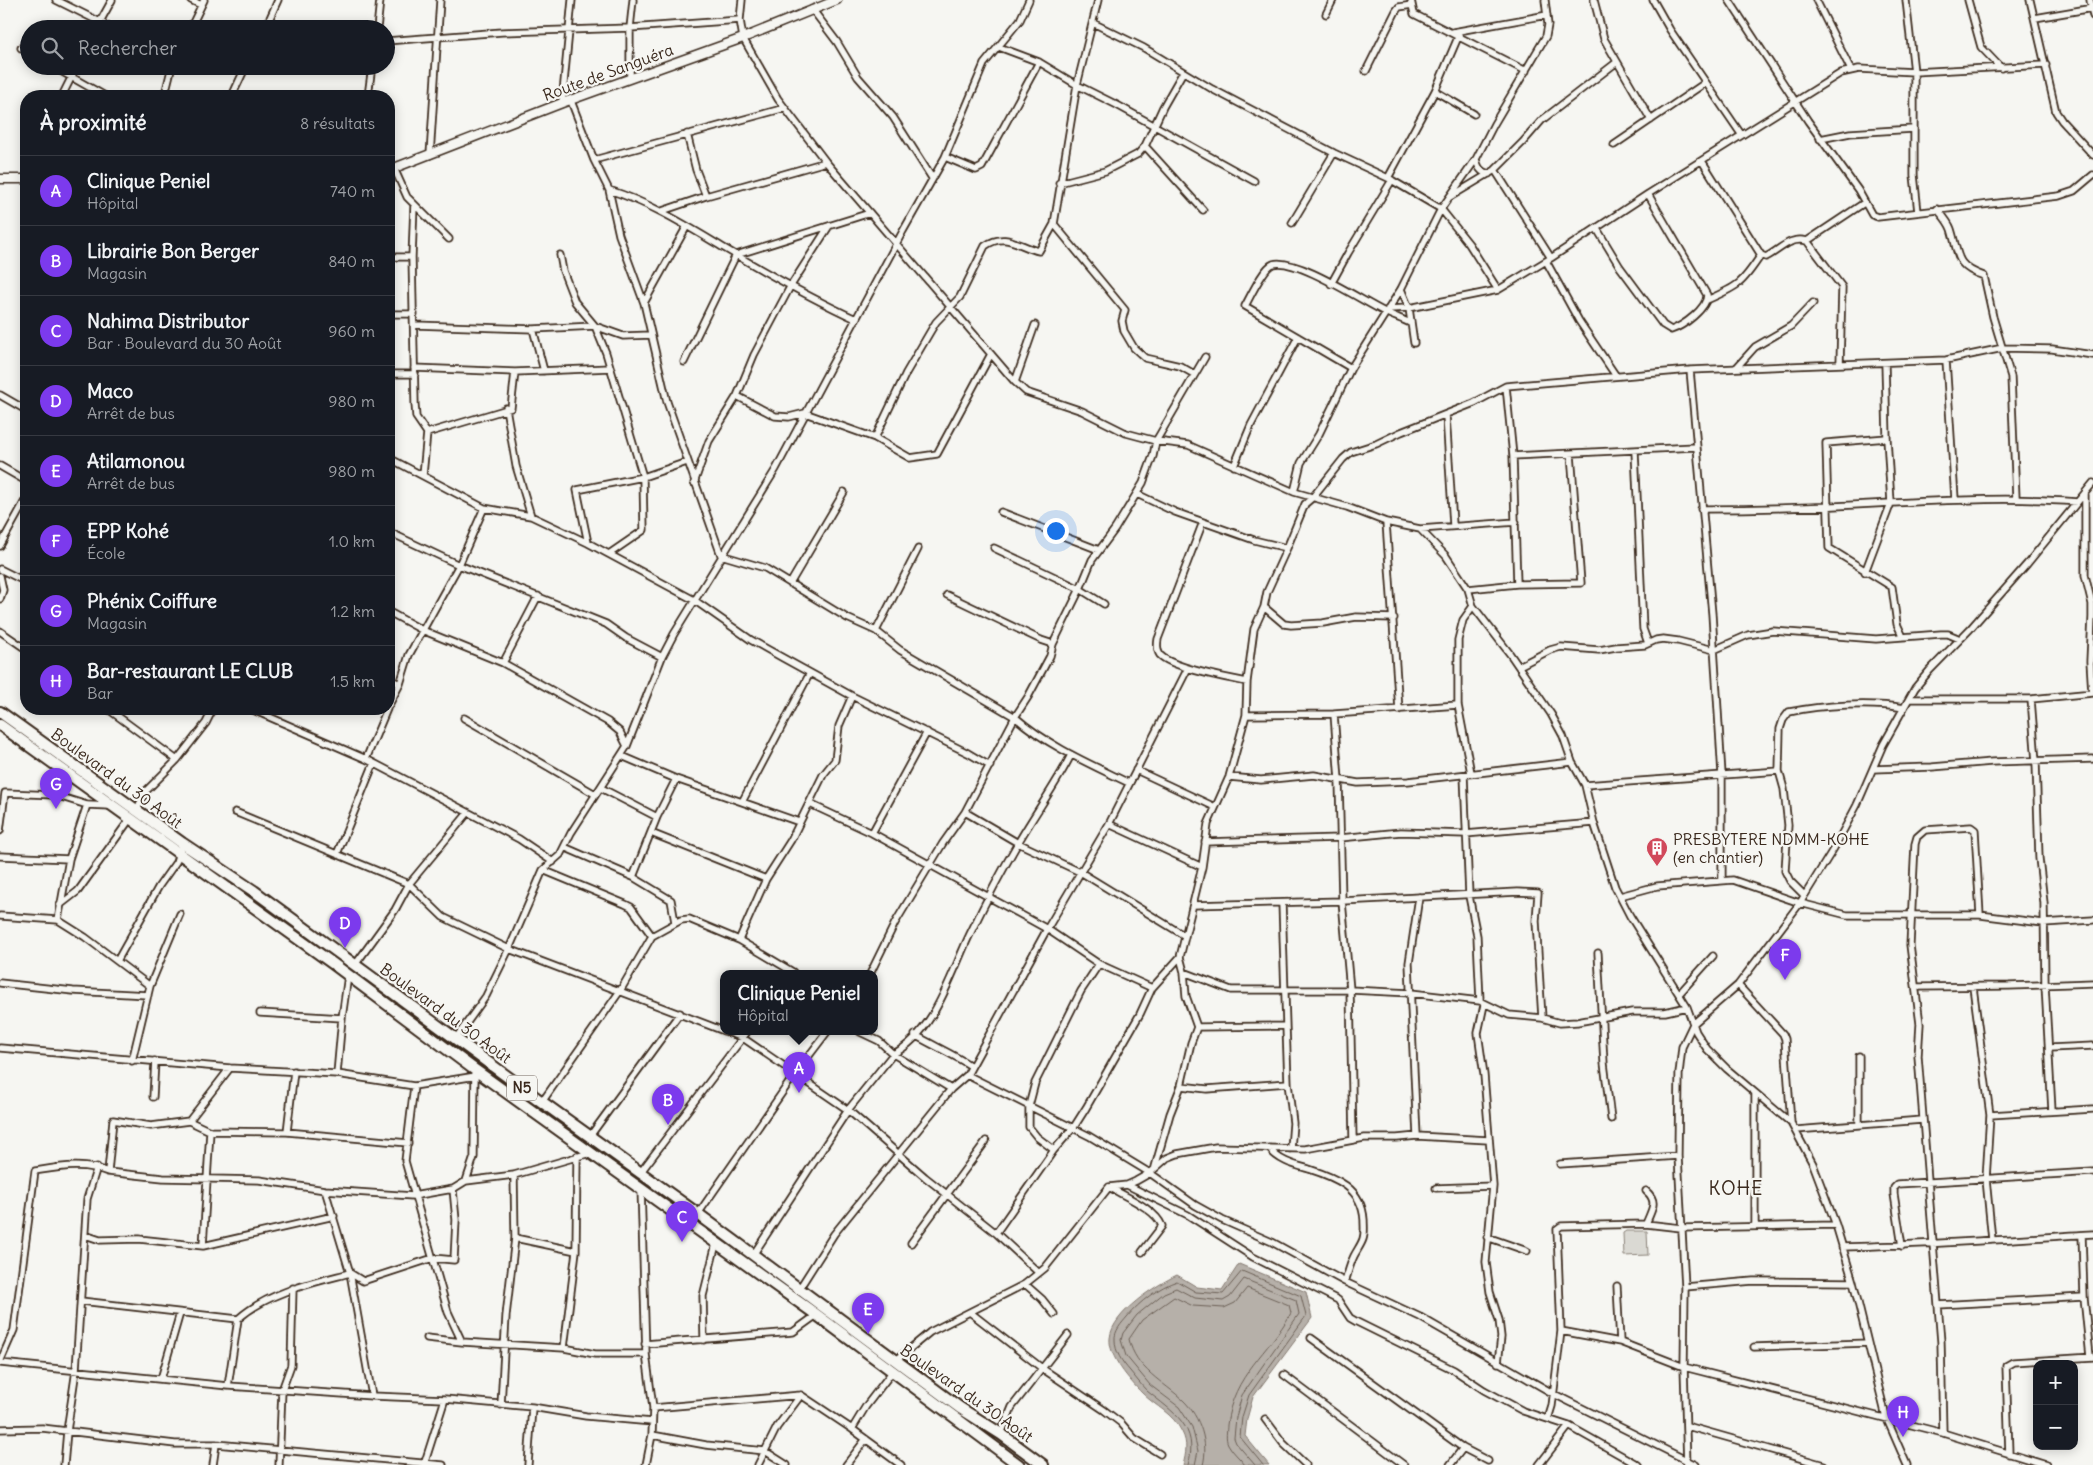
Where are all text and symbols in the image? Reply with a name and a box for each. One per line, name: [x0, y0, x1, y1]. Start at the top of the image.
search box: [20, 20, 395, 75]
icon: search: [38, 34, 66, 62]
text: Rechercher: [78, 36, 177, 60]
street label: Route de Sanguéra: [540, 39, 676, 105]
text: À proximité: [40, 109, 147, 136]
text: 8 résultats: [300, 113, 375, 133]
text: Clinique Peniel: [87, 169, 210, 193]
text: A: [51, 181, 61, 201]
text: 740 m: [330, 181, 375, 201]
text: Hôpital: [87, 193, 138, 213]
text: Librairie Bon Berger: [87, 239, 259, 263]
text: B: [51, 251, 61, 271]
text: 840 m: [328, 251, 375, 271]
text: Magasin: [87, 263, 147, 283]
text: Nahima Distributor: [87, 309, 249, 333]
text: C: [51, 321, 61, 341]
text: 960 m: [328, 321, 375, 341]
text: Bar · Boulevard du 30 Août: [87, 333, 282, 353]
text: Maco: [87, 379, 133, 403]
text: D: [50, 391, 62, 411]
text: 980 m: [328, 391, 375, 411]
text: Arrêt de bus: [87, 403, 175, 423]
text: Atilamonou: [87, 449, 185, 473]
text: E: [51, 461, 61, 481]
text: 980 m: [328, 461, 375, 481]
text: Arrêt de bus: [87, 473, 175, 493]
your location: [1043, 518, 1069, 544]
text: EPP Kohé: [87, 519, 169, 543]
text: F: [51, 531, 61, 551]
text: 1.0 km: [329, 531, 375, 551]
text: École: [87, 543, 125, 563]
text: Phénix Coiffure: [87, 589, 217, 613]
text: G: [50, 601, 62, 621]
text: 1.2 km: [331, 601, 375, 621]
text: Magasin: [87, 613, 147, 633]
text: Bar-restaurant LE CLUB: [87, 659, 293, 683]
text: H: [50, 671, 62, 691]
text: 1.5 km: [330, 671, 375, 691]
text: Bar: [87, 683, 113, 703]
street label: Boulevard du 30 Août: [47, 724, 187, 833]
pin: G: [40, 768, 72, 809]
place label: PRESBYTERE NDMM-KOHE (en chantier): [1673, 829, 1869, 867]
building icon: PRESBYTERE NDMM-KOHE (en chantier): [1645, 836, 1669, 867]
pin: D: [329, 907, 361, 948]
pin: F: [1769, 939, 1801, 980]
street label: Boulevard du 30 Août: [376, 959, 516, 1068]
popup: [720, 970, 878, 1035]
text: Clinique Peniel: [737, 981, 861, 1005]
text: Hôpital: [737, 1005, 789, 1025]
pin: A: [783, 1052, 815, 1093]
road number: N5: [507, 1076, 537, 1100]
pin: B: [652, 1084, 684, 1125]
district label: KOHE: [1709, 1176, 1763, 1200]
pin: C: [666, 1201, 698, 1242]
pin: E: [852, 1293, 884, 1334]
street label: Boulevard du 30 Août: [897, 1340, 1038, 1447]
map controls: [2033, 1360, 2078, 1450]
button: +: [2033, 1360, 2078, 1405]
pin: H: [1887, 1396, 1919, 1437]
button: −: [2033, 1405, 2078, 1450]

